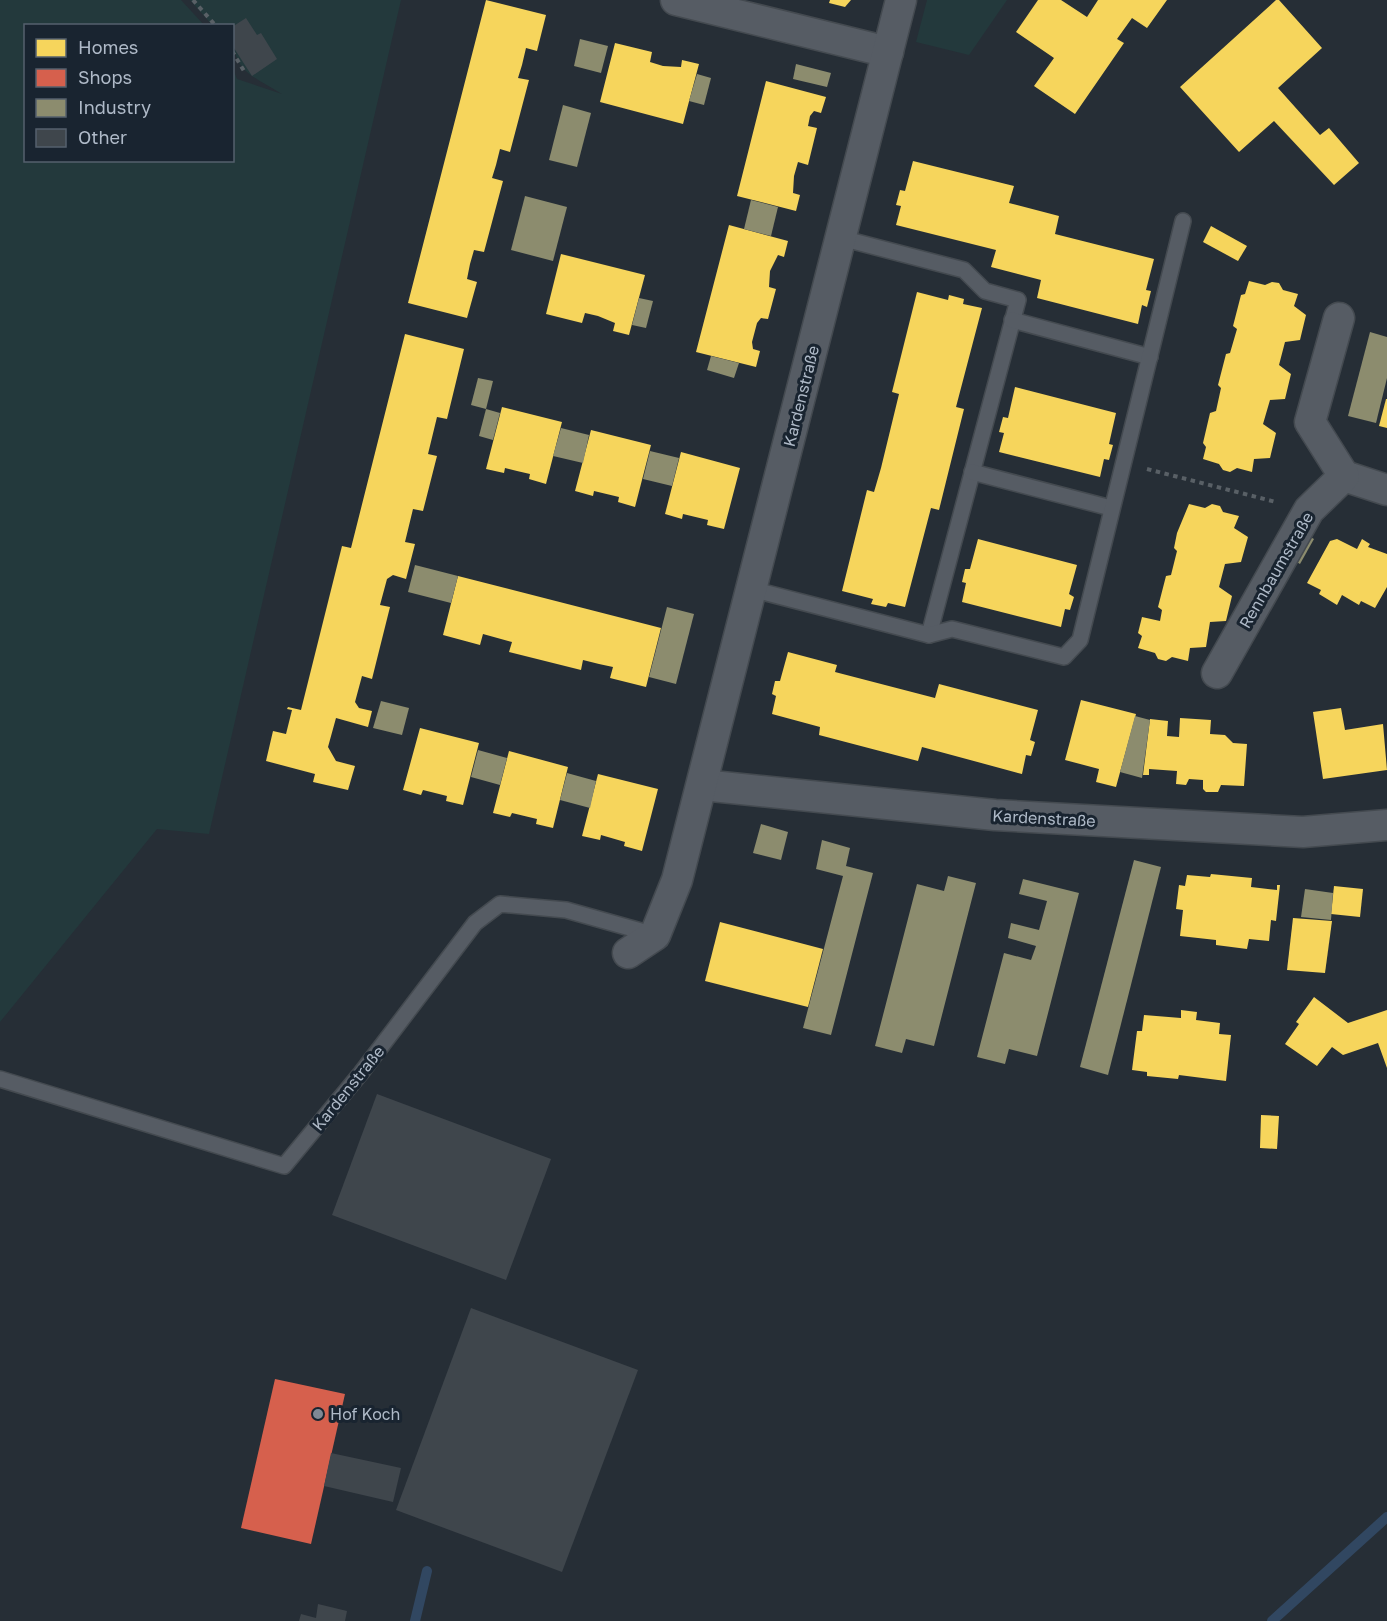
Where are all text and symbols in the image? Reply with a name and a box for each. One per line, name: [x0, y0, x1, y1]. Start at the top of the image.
legend: [24, 24, 234, 162]
text: Homes: [78, 36, 138, 58]
text: Shops: [78, 66, 132, 88]
text: Industry: [78, 96, 151, 118]
text: Other: [78, 126, 127, 148]
street label: Kardenstraße: [779, 343, 823, 449]
street label: Rennbaumstraße: [1235, 508, 1317, 632]
street label: Kardenstraße: [992, 805, 1096, 831]
street label: Kardenstraße: [308, 1041, 388, 1135]
place label: Hof Koch: [330, 1404, 400, 1424]
marker: Hof Koch: [311, 1407, 325, 1421]

